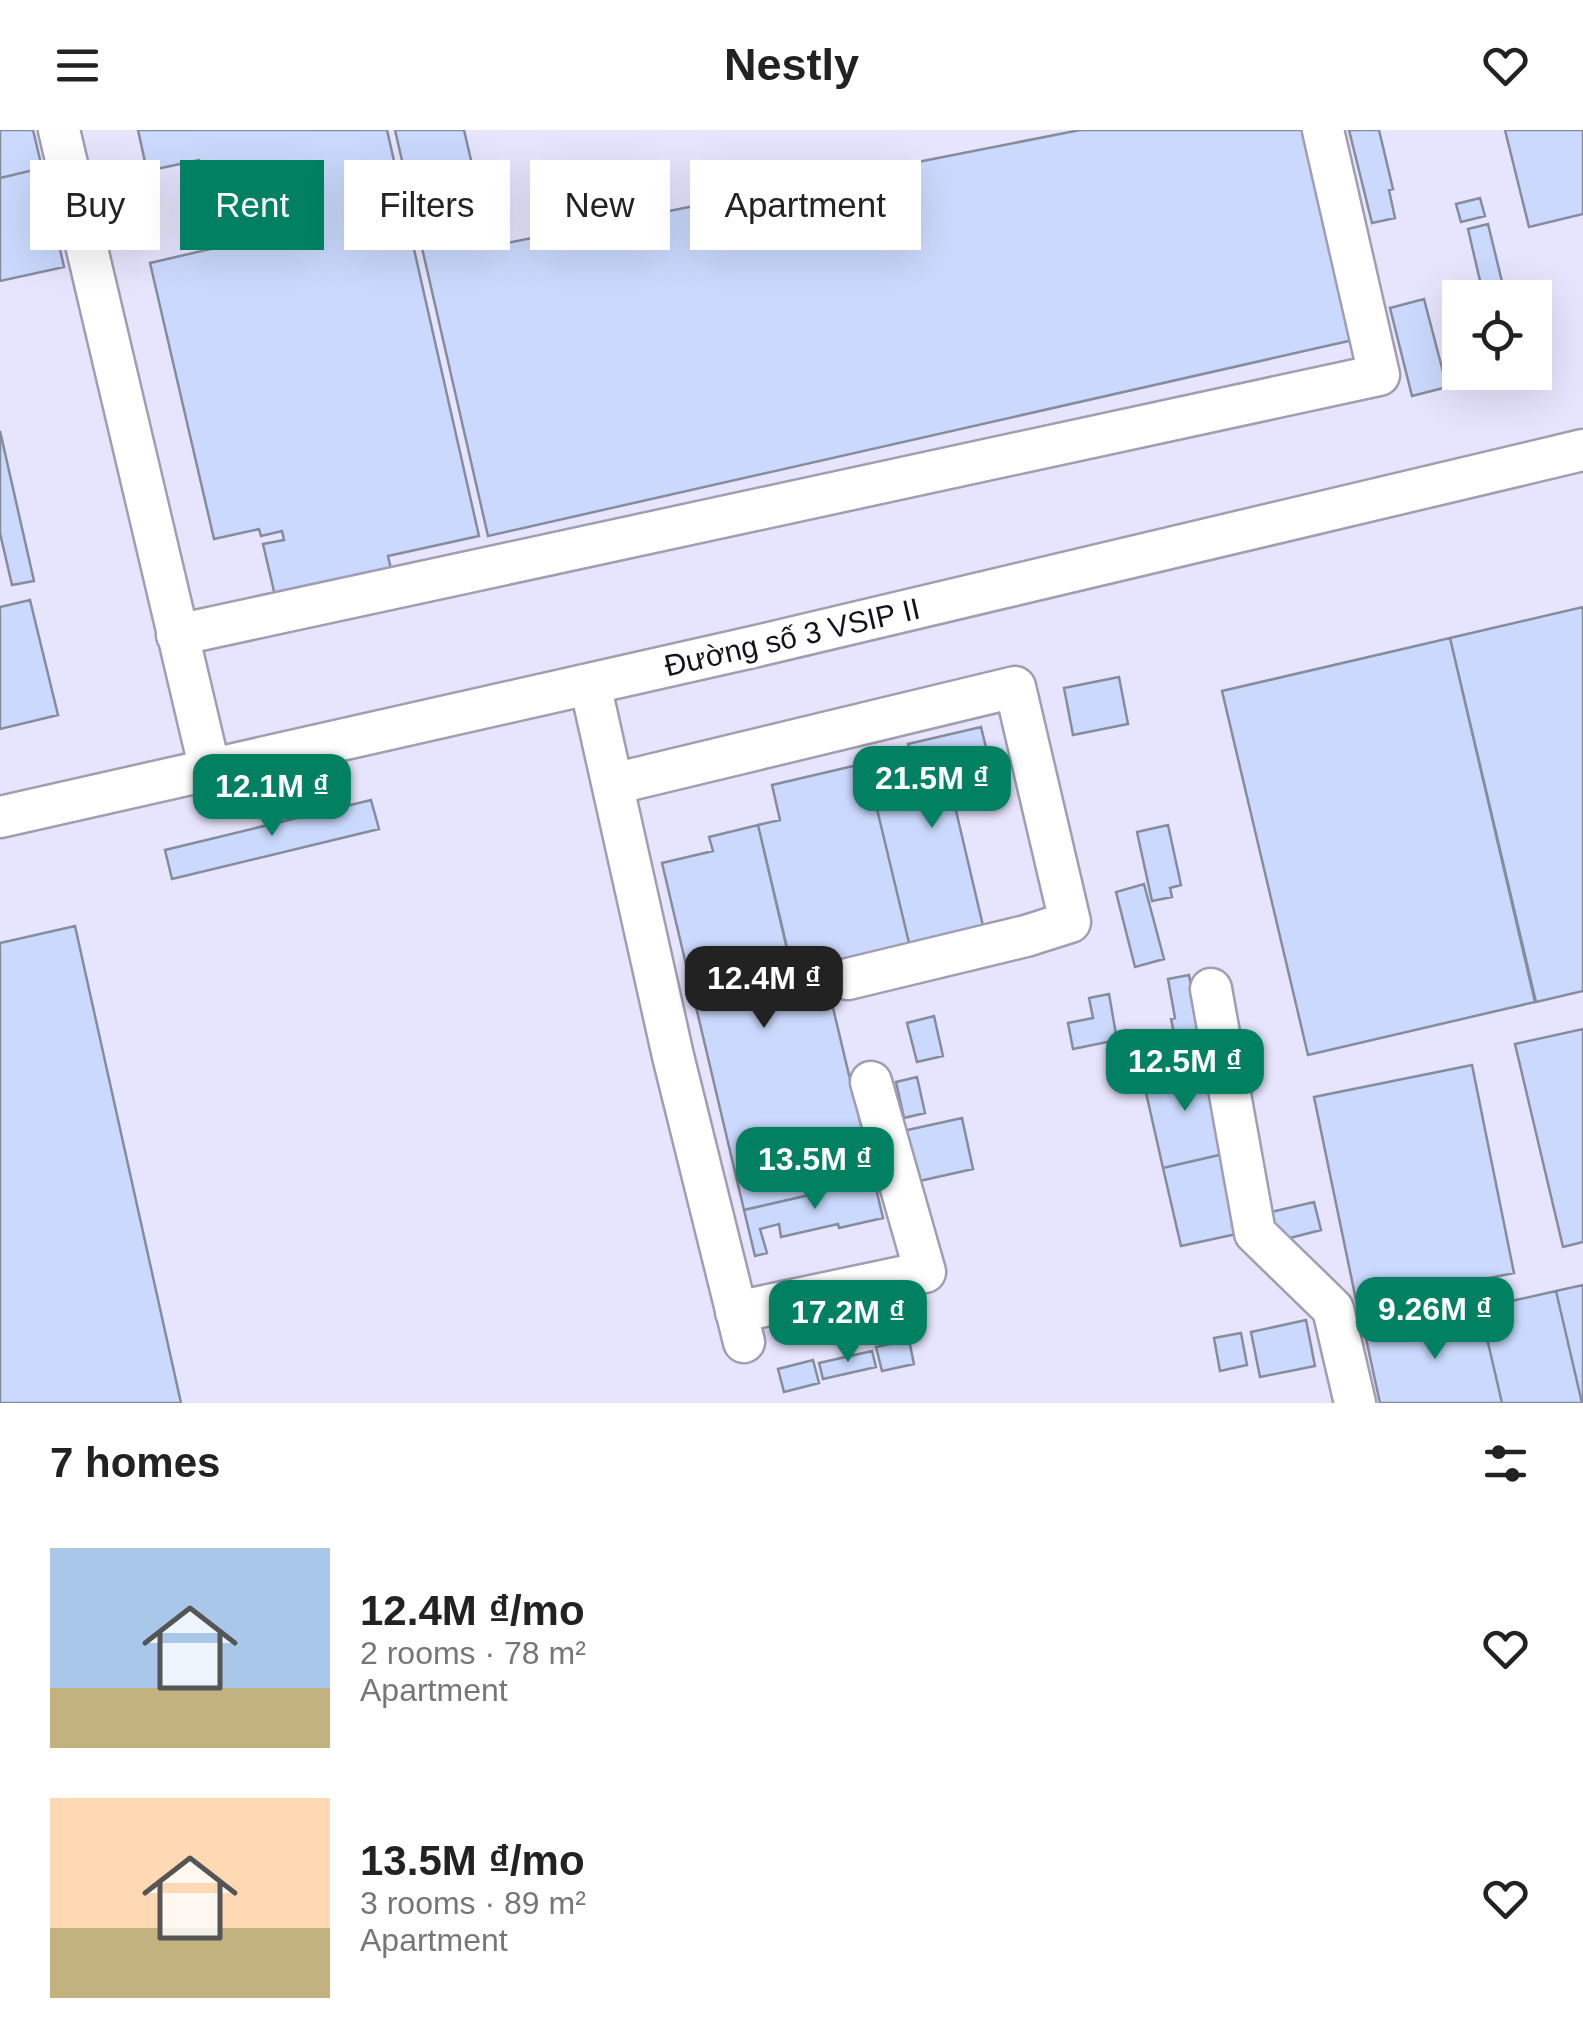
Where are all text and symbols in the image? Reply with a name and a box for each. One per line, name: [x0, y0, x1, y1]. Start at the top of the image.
icon: menu: [50, 38, 105, 93]
icon: heart: [1478, 38, 1533, 93]
text: Nestly: [724, 39, 859, 90]
chip: Buy: [30, 160, 160, 250]
chip: Rent: [180, 160, 324, 250]
chip: Filters: [344, 160, 510, 250]
chip: New: [530, 160, 670, 250]
chip: Apartment: [690, 160, 921, 250]
map controls: [1442, 280, 1552, 390]
button: locate: [1442, 280, 1552, 390]
street label: Đường số 3 VSIP II: [661, 592, 923, 682]
pin: 21.5M ₫: [840, 746, 1024, 831]
pin: 12.1M ₫: [180, 754, 364, 839]
text: 21.5M ₫: [875, 760, 989, 796]
text: 12.1M ₫: [215, 768, 329, 804]
pin: 12.4M ₫: [672, 946, 856, 1031]
text: 12.4M ₫: [707, 960, 821, 996]
pin: 12.5M ₫: [1093, 1029, 1277, 1114]
text: 12.5M ₫: [1128, 1043, 1242, 1079]
pin: 13.5M ₫: [723, 1127, 907, 1212]
text: 13.5M ₫: [758, 1141, 872, 1177]
pin: 9.26M ₫: [1343, 1277, 1527, 1362]
pin: 17.2M ₫: [756, 1280, 940, 1365]
text: 9.26M ₫: [1378, 1291, 1492, 1327]
text: 17.2M ₫: [791, 1294, 905, 1330]
icon: filters: [1478, 1436, 1533, 1491]
text: 7 homes: [50, 1439, 220, 1486]
text: 12.4M ₫/mo: [360, 1587, 585, 1634]
icon: home: [130, 1588, 250, 1708]
icon: heart: [1478, 1621, 1533, 1676]
text: 2 rooms · 78 m²: [360, 1635, 586, 1671]
text: Apartment: [360, 1672, 508, 1708]
text: 13.5M ₫/mo: [360, 1837, 585, 1884]
icon: home: [130, 1838, 250, 1958]
icon: heart: [1478, 1871, 1533, 1926]
text: 3 rooms · 89 m²: [360, 1885, 586, 1921]
text: Apartment: [360, 1922, 508, 1958]

